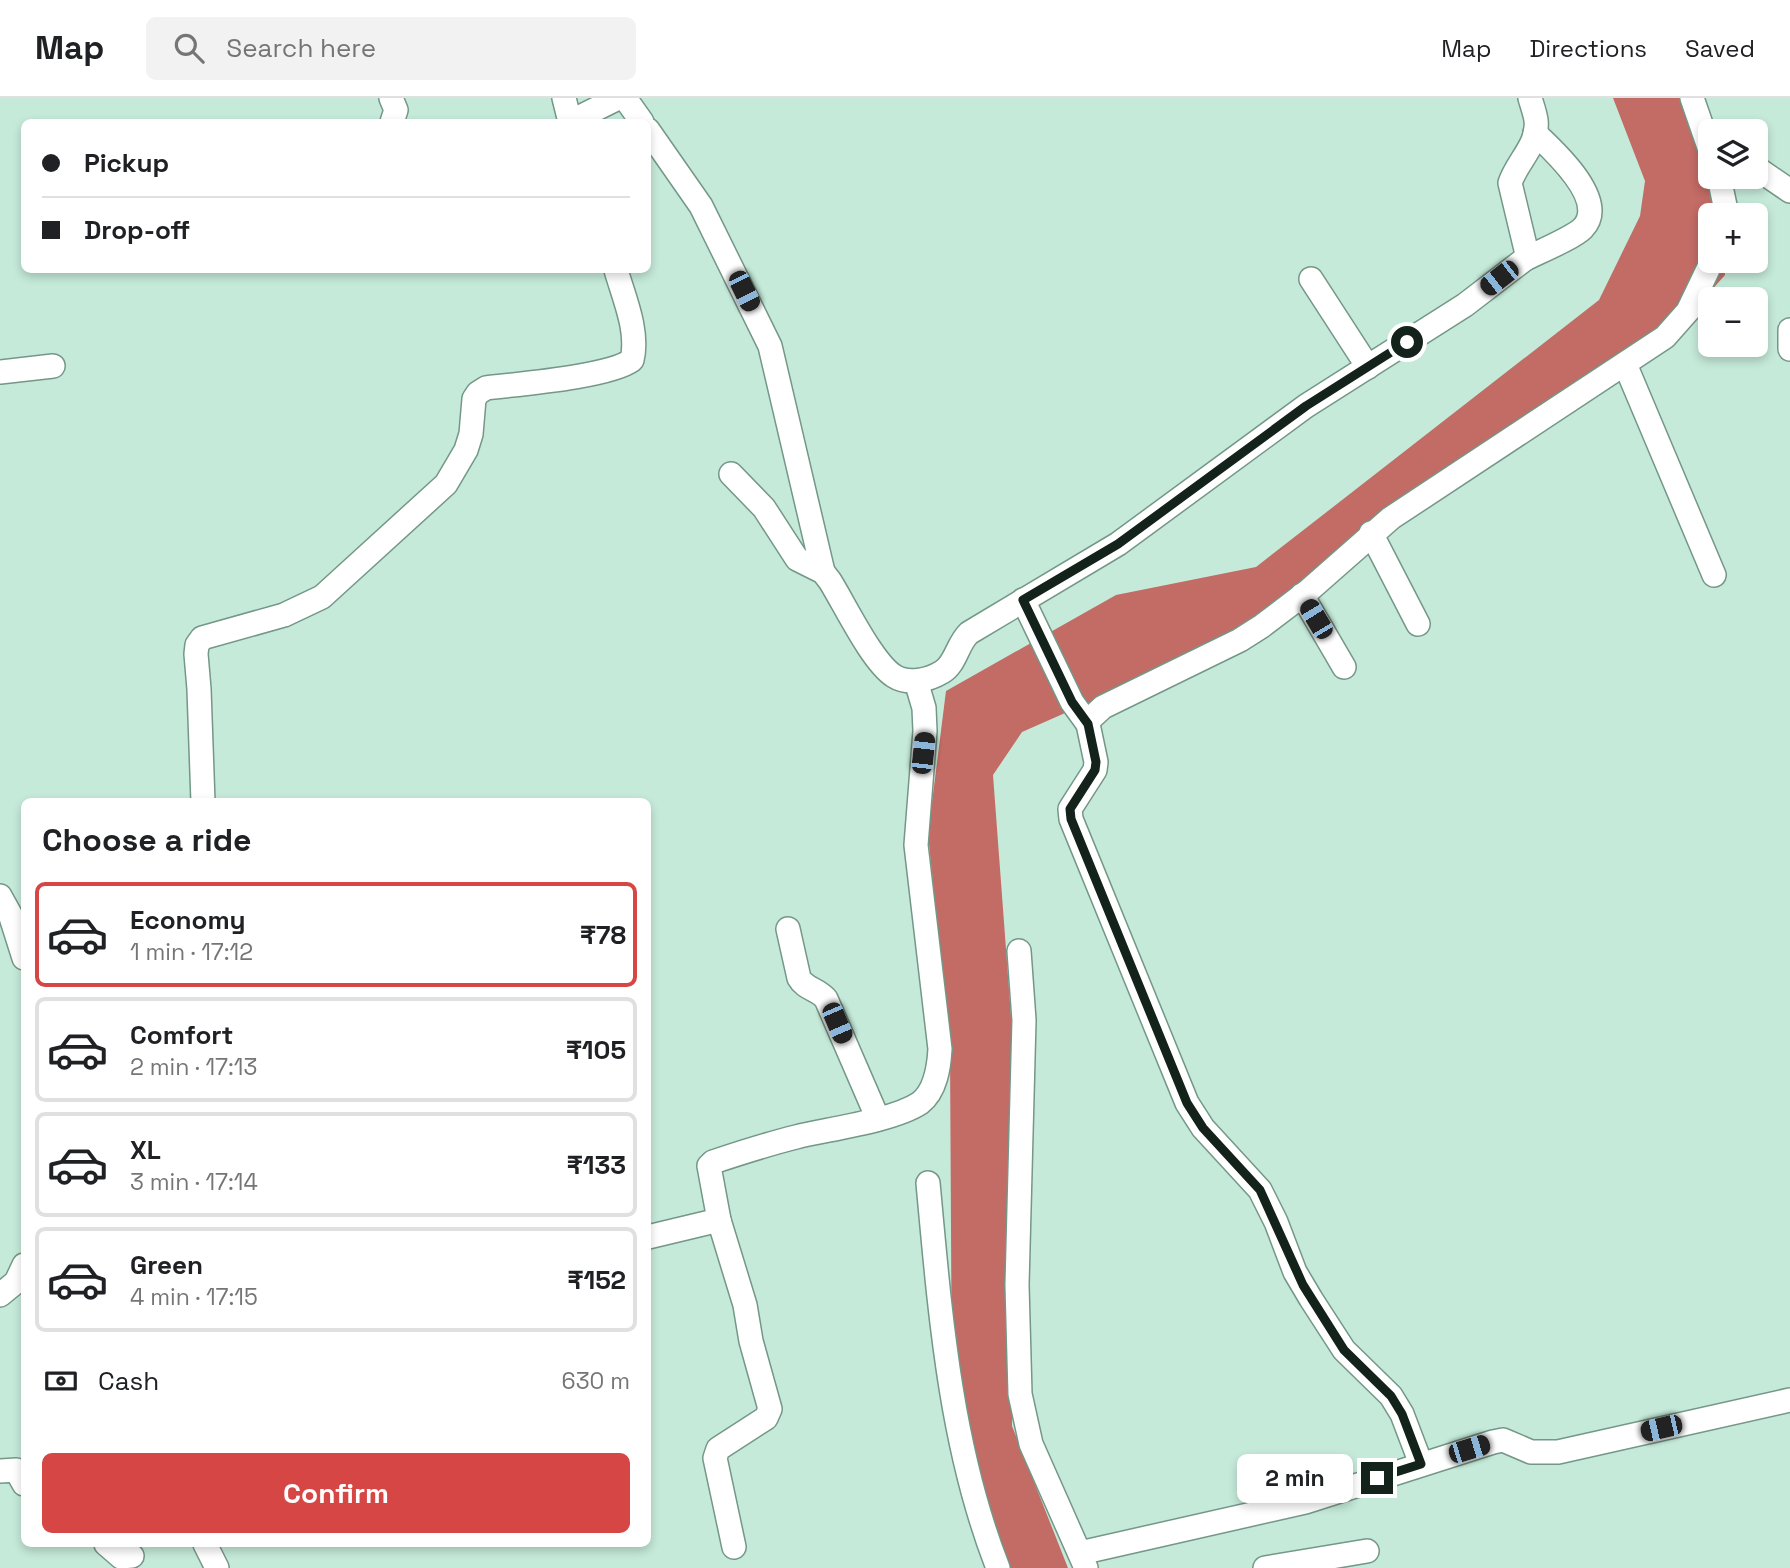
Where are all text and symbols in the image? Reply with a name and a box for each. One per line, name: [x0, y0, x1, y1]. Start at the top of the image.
search box: [146, 17, 636, 80]
text: Map: [35, 27, 104, 69]
icon: search: [170, 29, 208, 67]
text: Search here: [226, 31, 376, 65]
text: Map: [1441, 33, 1491, 64]
text: Directions: [1529, 33, 1647, 64]
text: Saved: [1685, 33, 1755, 64]
map controls: [1698, 119, 1768, 357]
button: layers: [1698, 119, 1768, 189]
text: Pickup: [84, 146, 169, 180]
button: +: [1698, 203, 1768, 273]
text: Drop-off: [84, 213, 190, 247]
car: [1476, 257, 1523, 299]
car: [726, 268, 763, 314]
button: −: [1698, 287, 1768, 357]
route start: [1391, 326, 1423, 358]
car: [1297, 596, 1336, 642]
car: [911, 731, 936, 775]
text: Choose a ride: [42, 820, 252, 860]
icon: car: [46, 903, 109, 966]
text: Economy: [130, 903, 246, 937]
text: ₹78: [580, 918, 626, 952]
text: 1 min · 17:12: [130, 937, 253, 967]
car: [820, 1000, 855, 1046]
icon: car: [46, 1018, 109, 1081]
text: Comfort: [130, 1018, 233, 1052]
text: ₹105: [566, 1033, 626, 1067]
text: 2 min · 17:13: [130, 1052, 257, 1082]
icon: car: [46, 1133, 109, 1196]
text: XL: [130, 1133, 161, 1167]
text: ₹133: [566, 1148, 626, 1182]
text: 3 min · 17:14: [130, 1167, 258, 1197]
icon: car: [46, 1248, 109, 1311]
text: Green: [130, 1248, 203, 1282]
text: ₹152: [567, 1263, 626, 1297]
text: 4 min · 17:15: [130, 1282, 258, 1312]
icon: cash: [42, 1362, 80, 1400]
text: Cash: [98, 1364, 159, 1398]
text: 630 m: [562, 1366, 630, 1396]
car: [1639, 1413, 1684, 1443]
car: [1446, 1433, 1493, 1465]
button: Confirm: [42, 1453, 630, 1533]
callout: 2 min: [1237, 1454, 1352, 1502]
route end: [1361, 1462, 1393, 1494]
text: 2 min: [1265, 1463, 1325, 1493]

